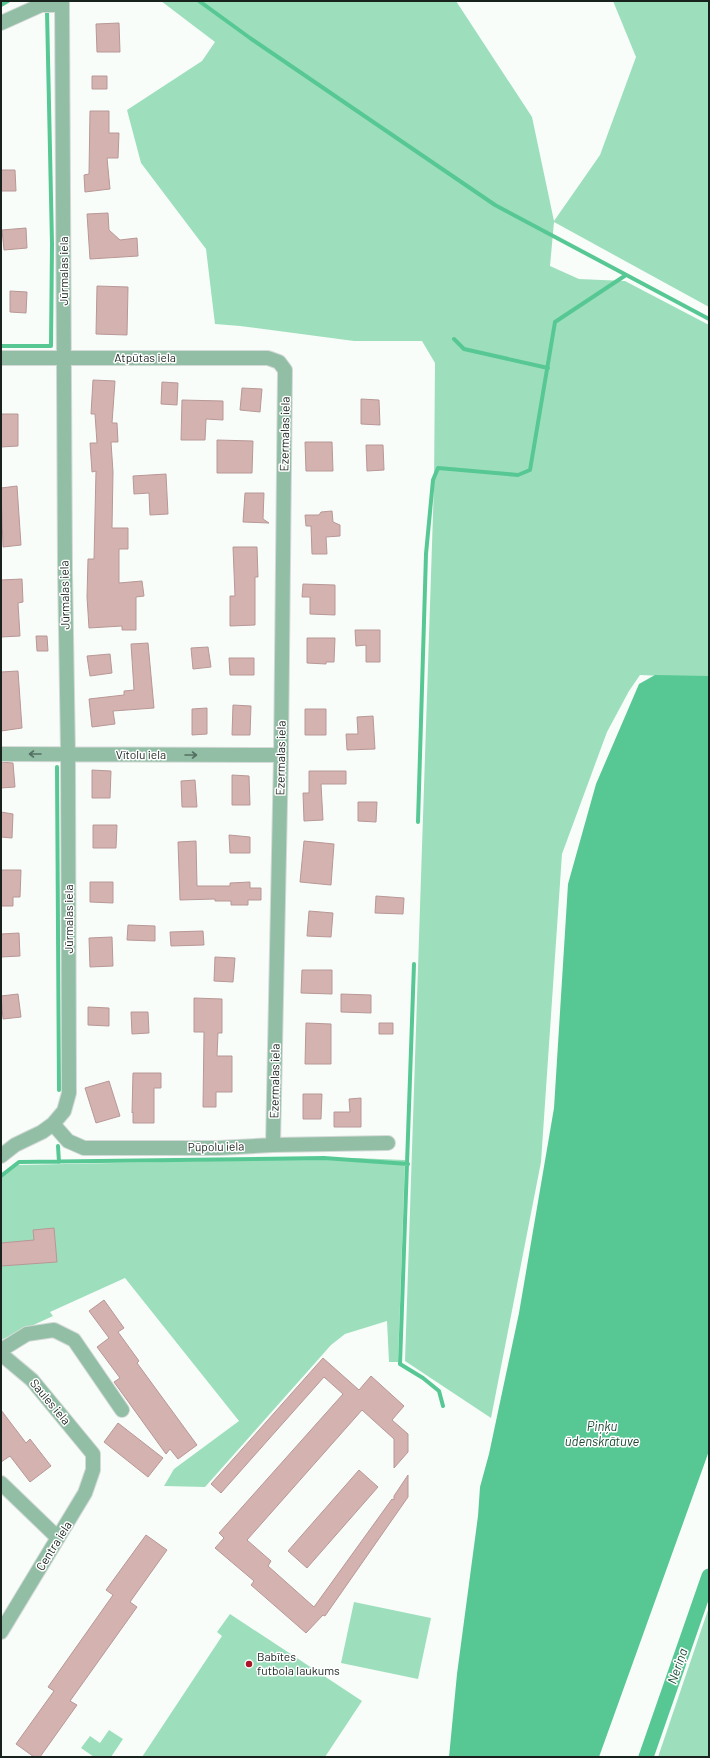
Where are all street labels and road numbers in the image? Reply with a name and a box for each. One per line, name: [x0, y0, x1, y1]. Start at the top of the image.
street label: Jūrmalas iela: [56, 236, 70, 306]
street label: Atpūtas iela: [114, 350, 176, 364]
street label: Ezermalas iela: [276, 396, 292, 472]
street label: Jūrmalas iela: [56, 560, 72, 630]
street label: Ezermalas iela: [272, 720, 288, 796]
street label: Vītolu iela: [116, 747, 166, 761]
street label: Jūrmalas iela: [61, 884, 75, 954]
street label: Ezermalas iela: [266, 1043, 282, 1119]
street label: Pūpolu iela: [188, 1139, 244, 1153]
street label: Saules iela: [28, 1376, 74, 1427]
street label: Centra iela: [32, 1518, 74, 1573]

